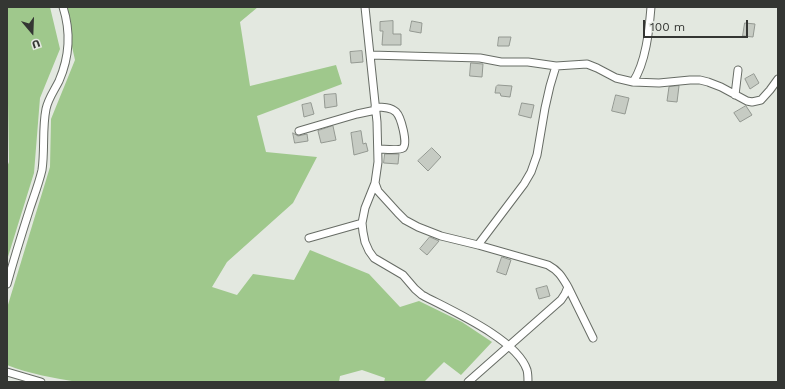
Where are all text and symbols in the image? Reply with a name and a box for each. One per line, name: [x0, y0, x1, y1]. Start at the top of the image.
north arrow: [12, 12, 52, 52]
scale bar: [645, 12, 750, 38]
text: 100 m: [650, 20, 685, 34]
text: U: [30, 36, 42, 51]

